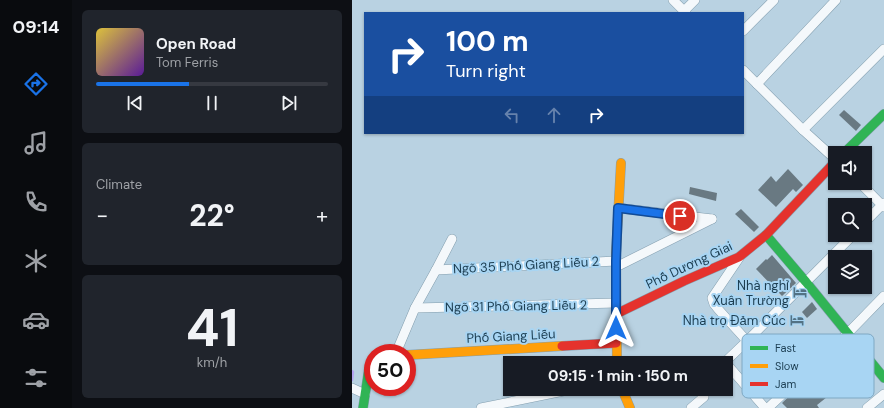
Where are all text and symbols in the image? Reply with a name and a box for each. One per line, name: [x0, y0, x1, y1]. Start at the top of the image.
text: 09:14: [13, 15, 59, 39]
text: 100 m: [446, 23, 529, 60]
icon: right: [380, 28, 432, 80]
text: Open Road: [156, 34, 236, 54]
text: Tom Ferris: [156, 54, 218, 71]
text: Turn right: [446, 59, 526, 83]
icon: directions: [22, 70, 50, 98]
icon: previous: [124, 92, 146, 114]
icon: pause: [201, 92, 223, 114]
icon: next: [278, 92, 300, 114]
icon: left: [501, 104, 523, 126]
icon: ahead: [543, 104, 565, 126]
icon: right: [585, 104, 607, 126]
icon: music: [22, 129, 50, 157]
map controls: [828, 146, 872, 294]
button: sound: [828, 146, 872, 190]
text: Climate: [96, 176, 142, 193]
icon: phone: [22, 188, 50, 216]
text: 22°: [189, 196, 235, 235]
button: search: [828, 198, 872, 242]
pin: [663, 199, 697, 233]
text: −: [96, 201, 108, 230]
text: +: [316, 201, 328, 230]
icon: arrive: [669, 205, 691, 227]
street label: Phố Dương Giai: [643, 237, 735, 293]
icon: climate: [22, 247, 50, 275]
button: layers: [828, 250, 872, 294]
street label: Ngõ 35 Phố Giang Liễu 2: [452, 253, 600, 277]
place label: Nhà nghỉ Xuân Trường: [713, 277, 789, 309]
hotel icon: Nhà nghỉ Xuân Trường: [792, 284, 808, 300]
text: 41: [186, 294, 238, 362]
street label: Ngõ 31 Phố Giang Liễu 2: [445, 296, 587, 316]
icon: car: [22, 306, 50, 334]
position arrow: [595, 307, 637, 349]
place label: Nhà trọ Đảm Cúc: [683, 312, 786, 329]
hotel icon: Nhà trọ Đảm Cúc: [789, 312, 805, 328]
street label: Phố Giang Liễu: [466, 325, 556, 347]
legend: [742, 334, 874, 398]
text: Fast: [775, 341, 796, 355]
speed limit sign: 50: [364, 344, 416, 396]
text: km/h: [197, 354, 227, 371]
text: Slow: [775, 359, 799, 373]
icon: filters: [22, 364, 50, 392]
text: 09:15 · 1 min · 150 m: [548, 366, 688, 386]
text: Jam: [775, 377, 796, 391]

